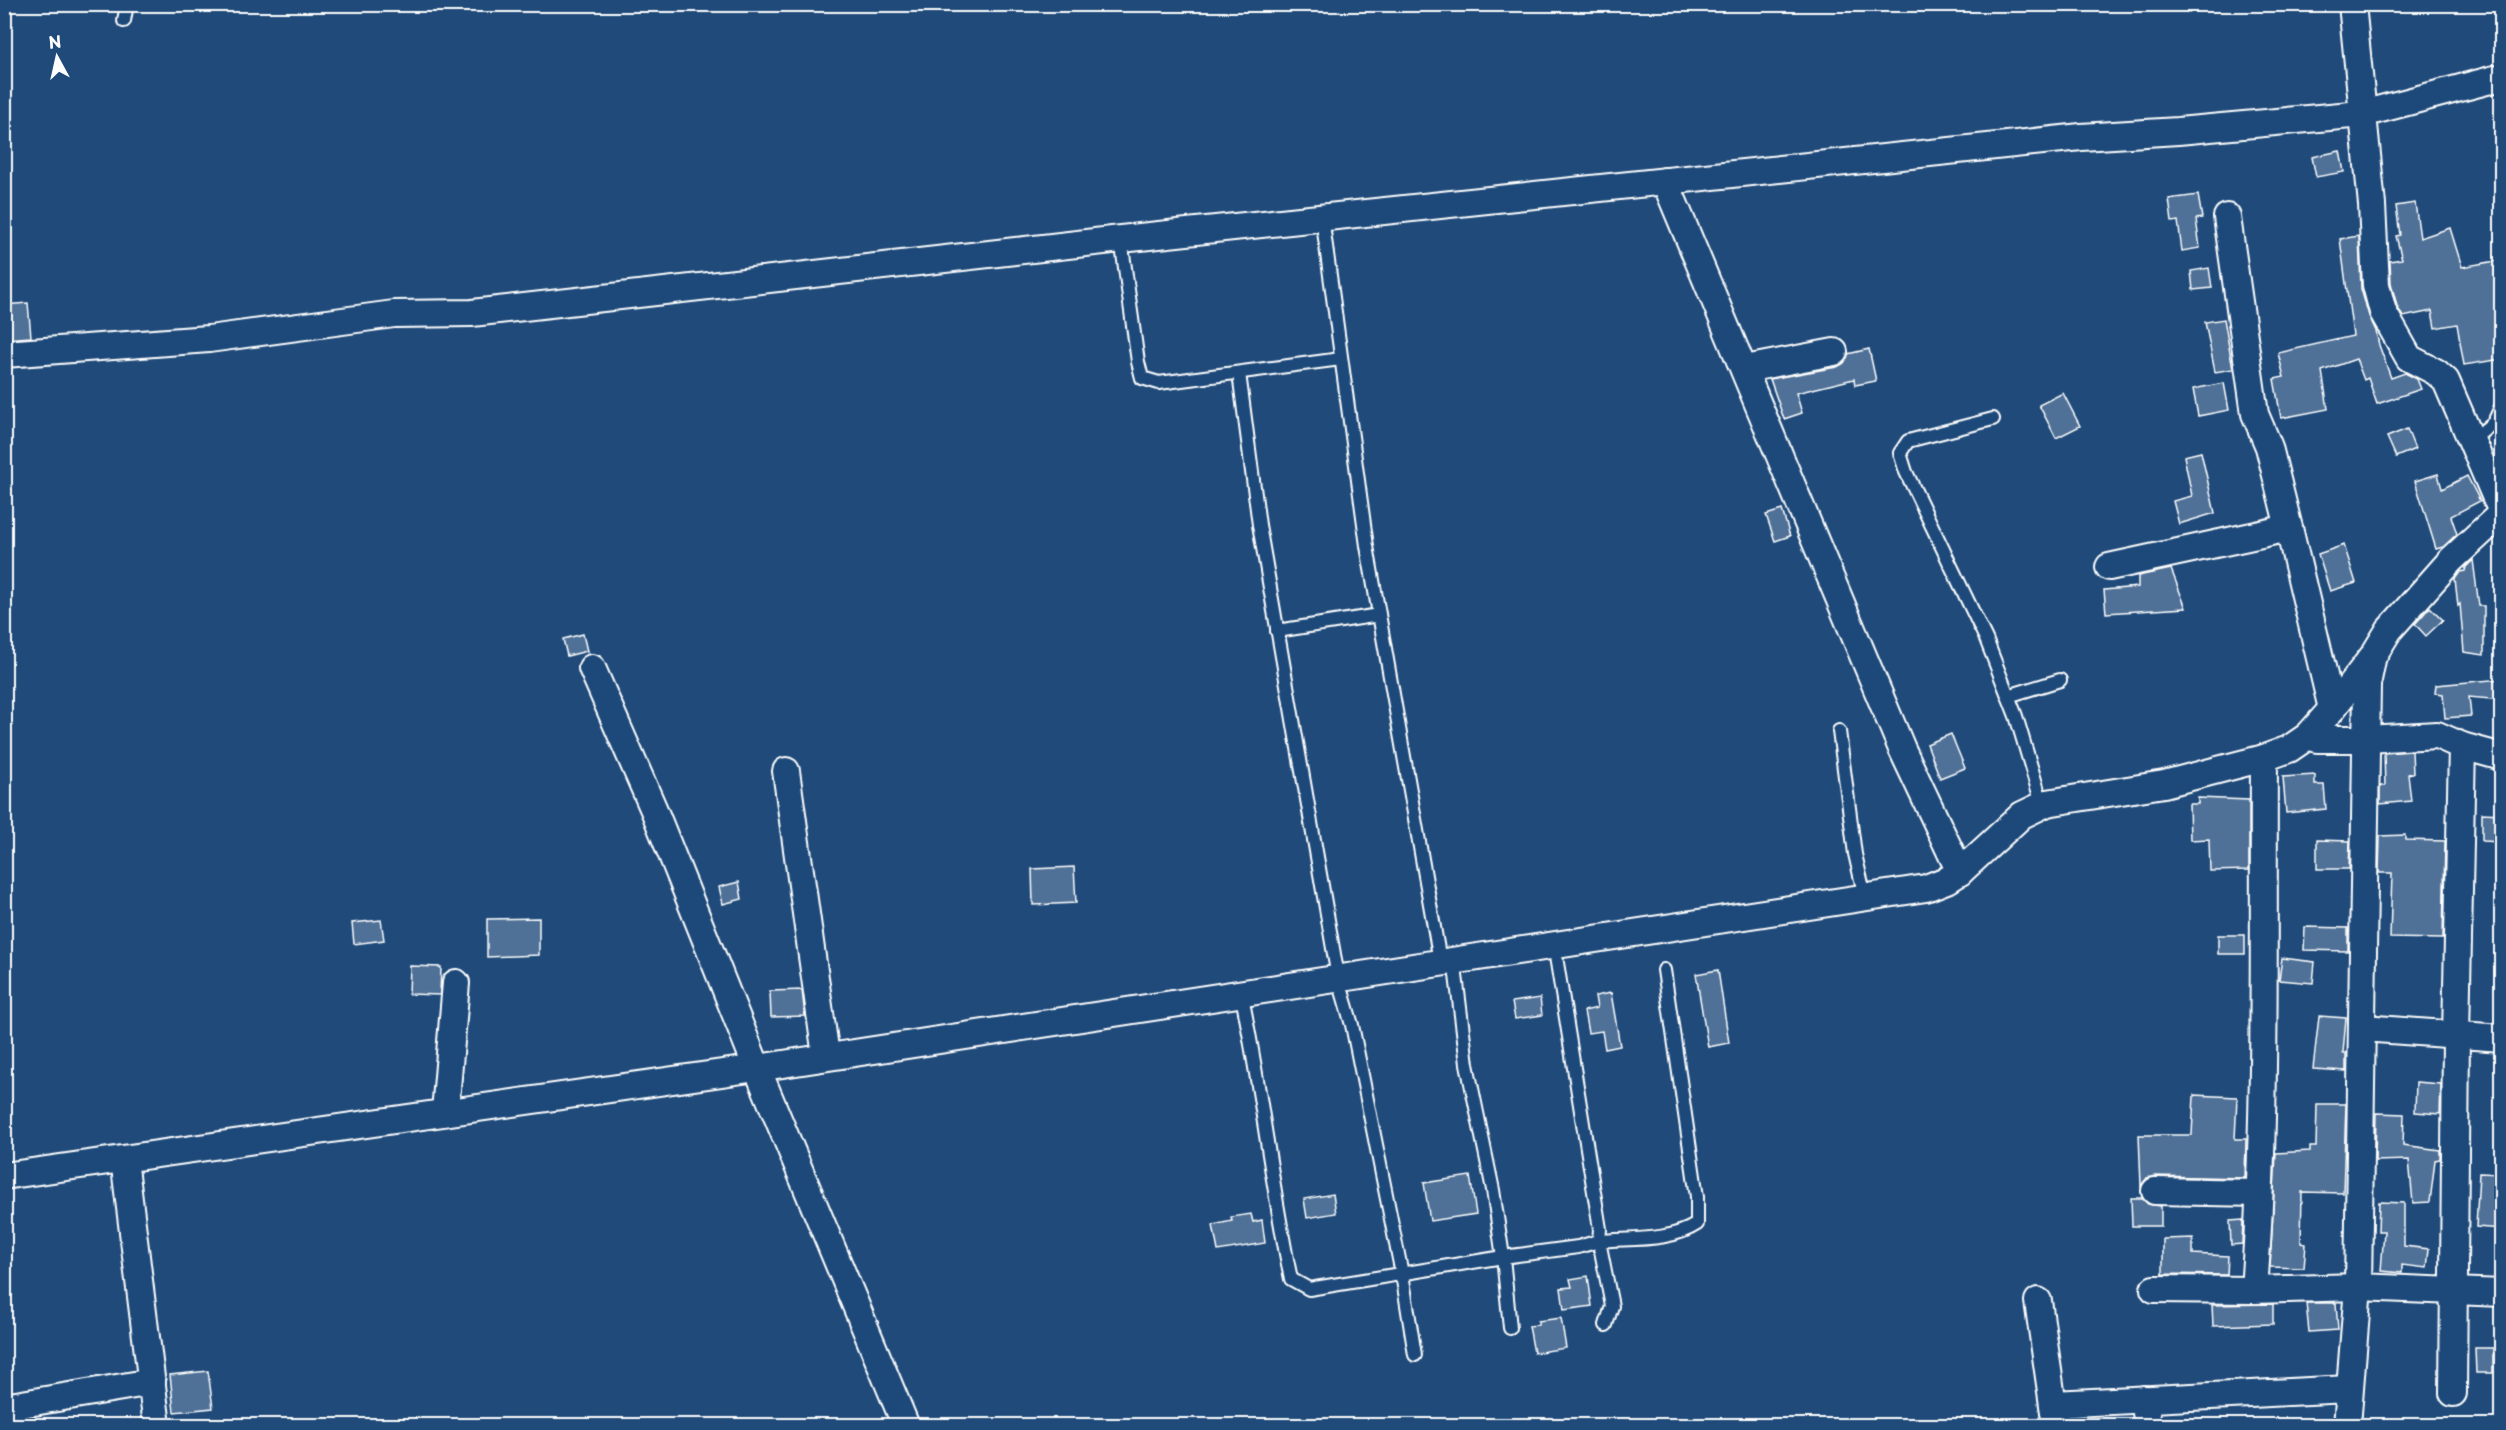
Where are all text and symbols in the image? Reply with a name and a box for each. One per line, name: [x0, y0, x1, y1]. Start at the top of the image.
north arrow: [27, 27, 87, 87]
text: N: [47, 28, 63, 54]

